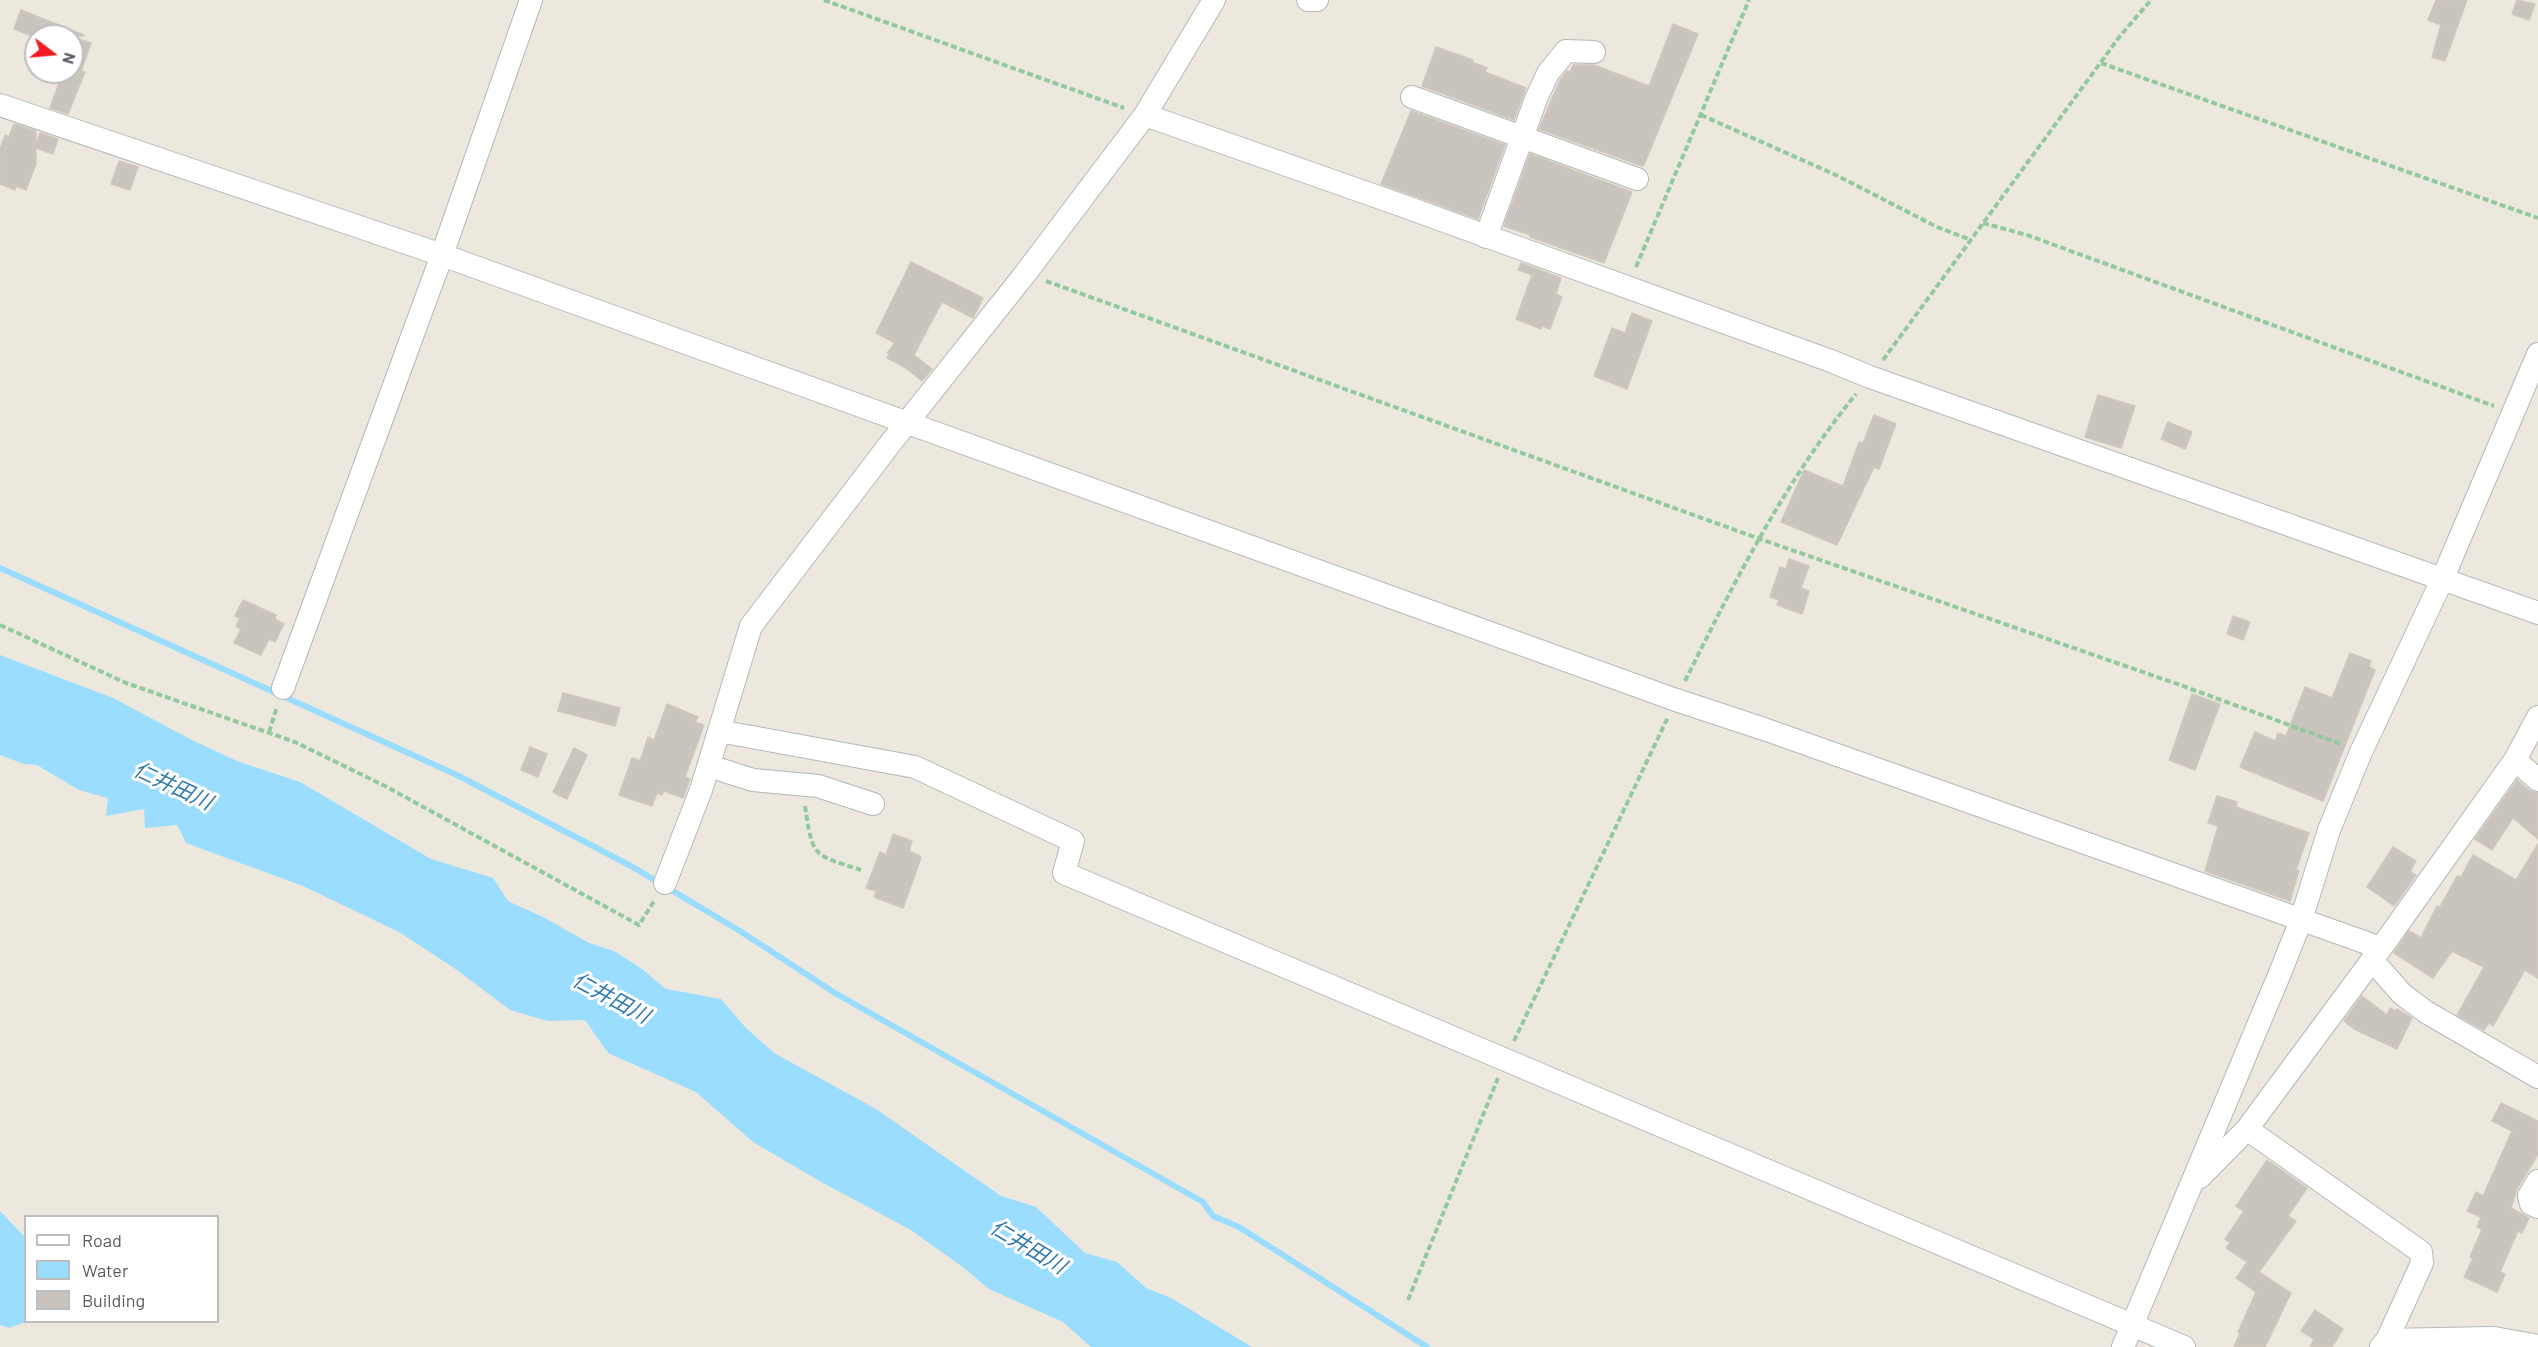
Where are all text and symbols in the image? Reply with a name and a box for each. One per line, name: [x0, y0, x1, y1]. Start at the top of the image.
north arrow: [24, 24, 84, 84]
text: N: [59, 51, 80, 66]
water label: 仁井田川: [130, 757, 216, 815]
water label: 仁井田川: [568, 967, 654, 1029]
legend: [24, 1215, 219, 1323]
water label: 仁井田川: [986, 1215, 1070, 1279]
text: Road: [82, 1229, 122, 1251]
text: Water: [82, 1259, 129, 1281]
text: Building: [82, 1289, 145, 1311]

